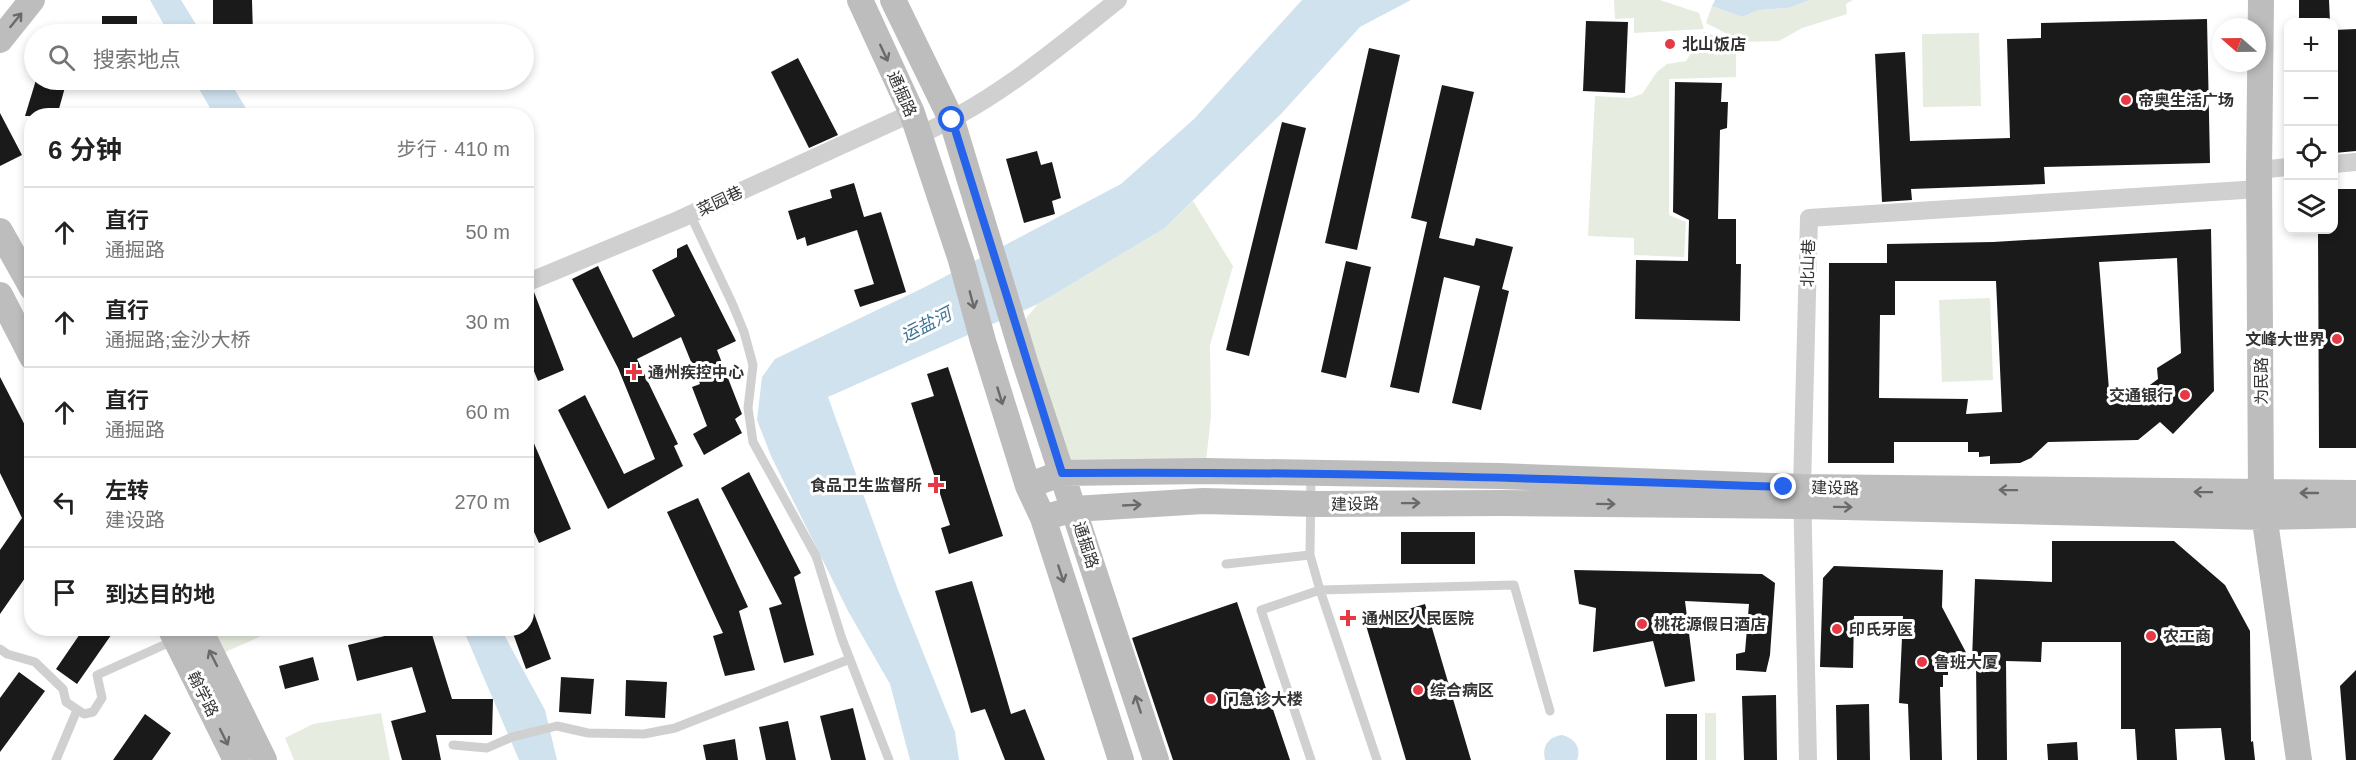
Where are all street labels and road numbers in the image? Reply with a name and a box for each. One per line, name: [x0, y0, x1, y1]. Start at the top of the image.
street label: 通掘路: [884, 69, 920, 119]
street label: 菜园巷: [695, 183, 745, 219]
street label: 北山巷: [1799, 239, 1817, 287]
street label: 为民路: [2253, 357, 2270, 405]
street label: 建设路: [1811, 479, 1859, 497]
street label: 建设路: [1331, 495, 1379, 513]
street label: 通掘路: [1070, 520, 1102, 570]
street label: 翰学路: [185, 669, 221, 719]

